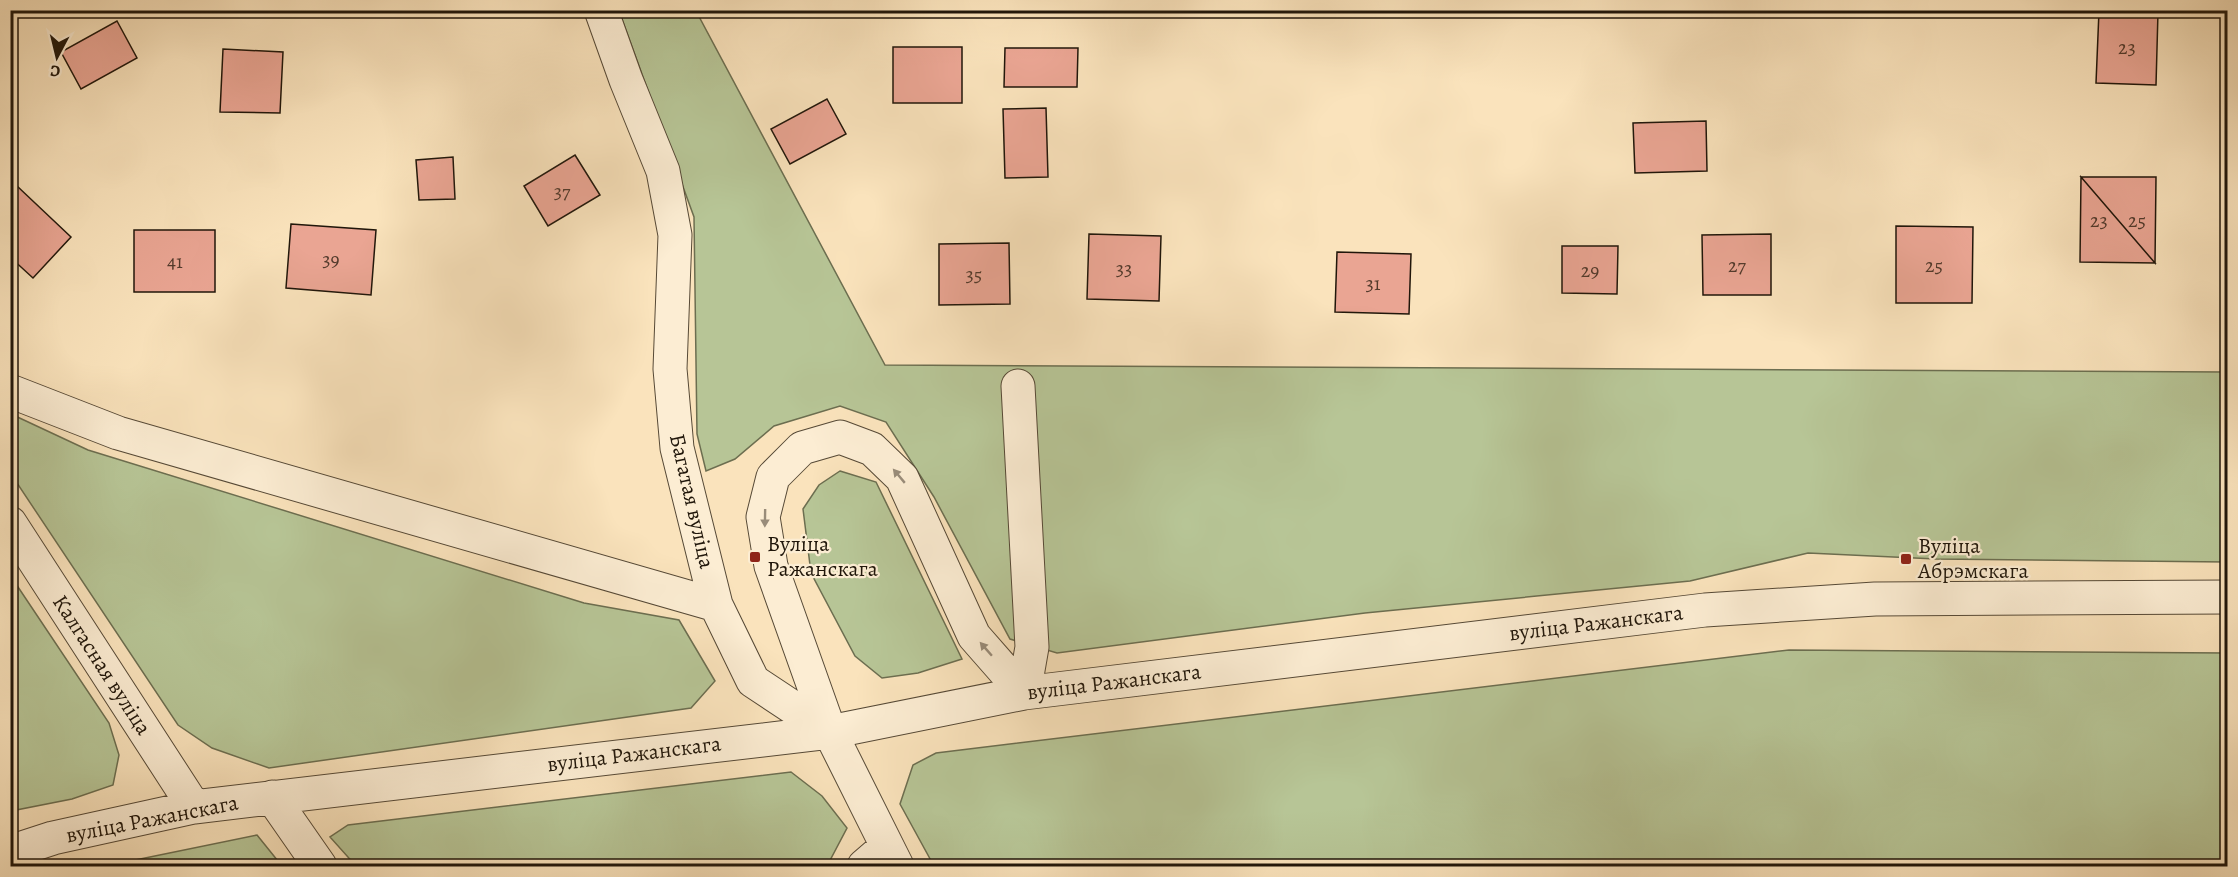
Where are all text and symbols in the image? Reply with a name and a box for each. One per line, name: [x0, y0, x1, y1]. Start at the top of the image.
north arrow: [27, 27, 87, 87]
house number: 23: [2118, 34, 2136, 61]
text: С: [49, 59, 62, 82]
house number: 37: [554, 178, 571, 205]
house number: 23: [2090, 207, 2108, 234]
house number: 25: [2128, 207, 2146, 234]
house number: 39: [322, 246, 340, 273]
house number: 41: [167, 248, 183, 275]
house number: 27: [1728, 252, 1747, 279]
house number: 25: [1925, 252, 1943, 279]
house number: 33: [1116, 255, 1132, 282]
house number: 29: [1581, 257, 1599, 284]
house number: 35: [966, 261, 982, 288]
house number: 31: [1365, 270, 1381, 297]
street label: Багатая вуліца: [662, 431, 722, 572]
one-way arrow: [892, 468, 905, 484]
one-way arrow: [760, 509, 770, 528]
place label: Вуліца Ражанскага: [767, 529, 879, 584]
place label: Вуліца Абрэмскага: [1917, 531, 2029, 586]
marker: Вуліца Ражанскага: [748, 550, 762, 564]
marker: Вуліца Абрэмскага: [1899, 552, 1913, 566]
street label: Калгасная вуліца: [45, 589, 159, 742]
street label: вуліца Ражанскага: [1507, 597, 1686, 649]
one-way arrow: [980, 642, 993, 657]
street label: вуліца Ражанскага: [1025, 656, 1204, 708]
street label: вуліца Ражанскага: [545, 728, 724, 780]
street label: вуліца Ражанскага: [63, 787, 242, 850]

